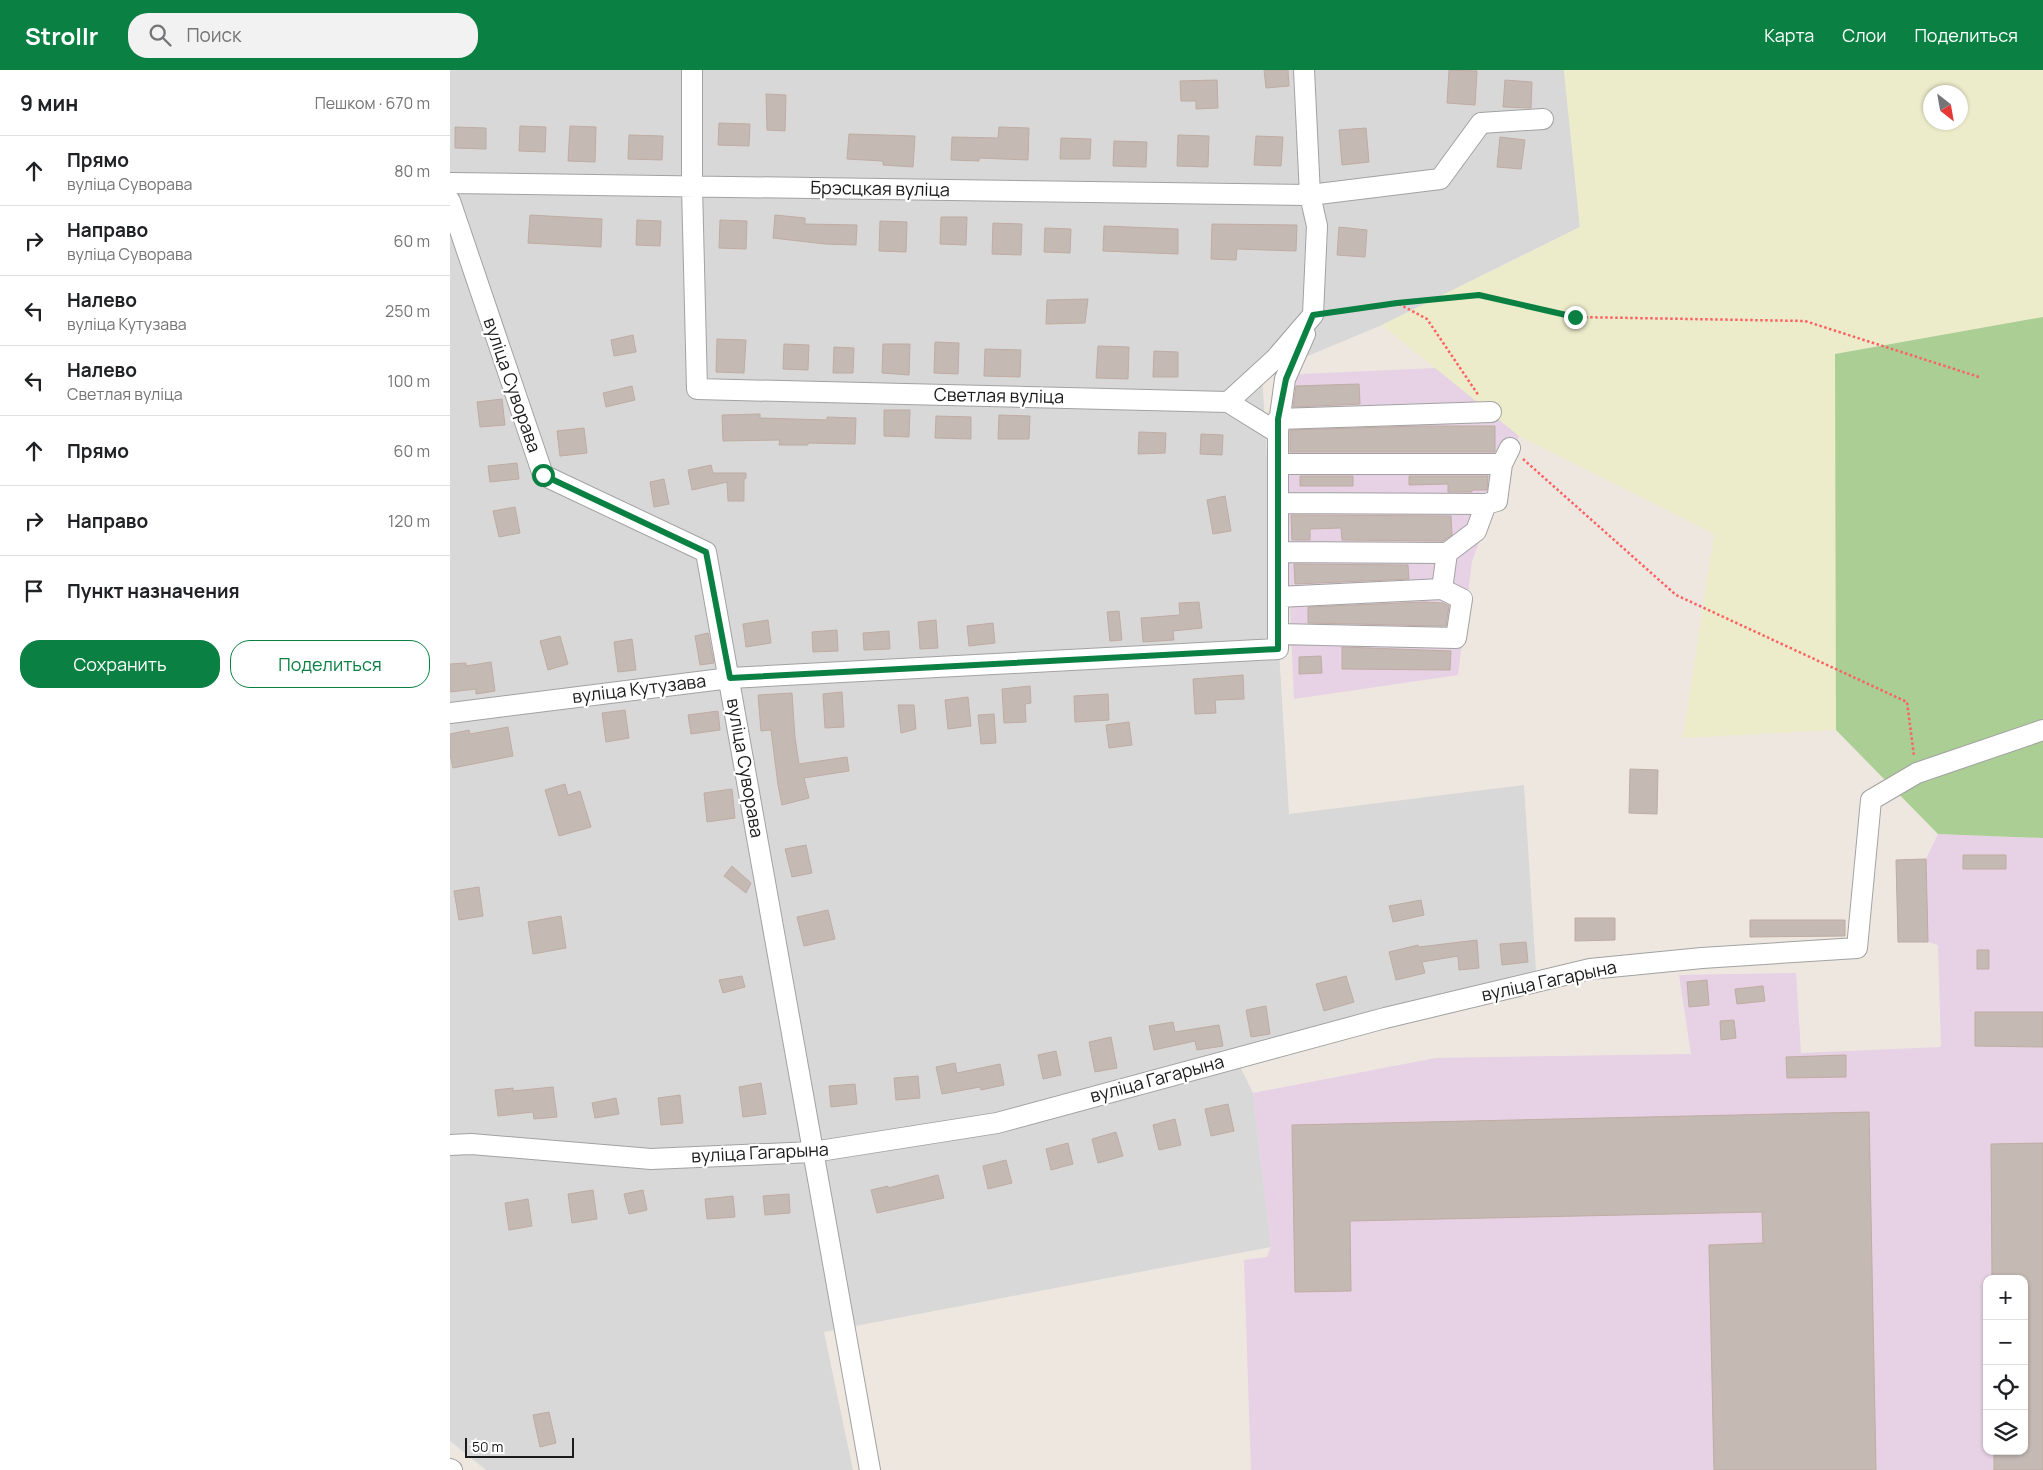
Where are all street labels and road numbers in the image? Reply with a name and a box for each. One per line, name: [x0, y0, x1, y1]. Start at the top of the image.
street label: Брэсцкая вуліца: [810, 175, 950, 201]
street label: вуліца Суворава: [479, 314, 547, 455]
street label: Светлая вуліца: [934, 382, 1064, 408]
street label: вуліца Кутузава: [571, 668, 707, 708]
street label: вуліца Суворава: [722, 696, 770, 839]
street label: вуліца Гагарына: [1479, 954, 1619, 1006]
street label: вуліца Гагарына: [1087, 1049, 1226, 1107]
street label: вуліца Гагарына: [691, 1136, 829, 1168]

